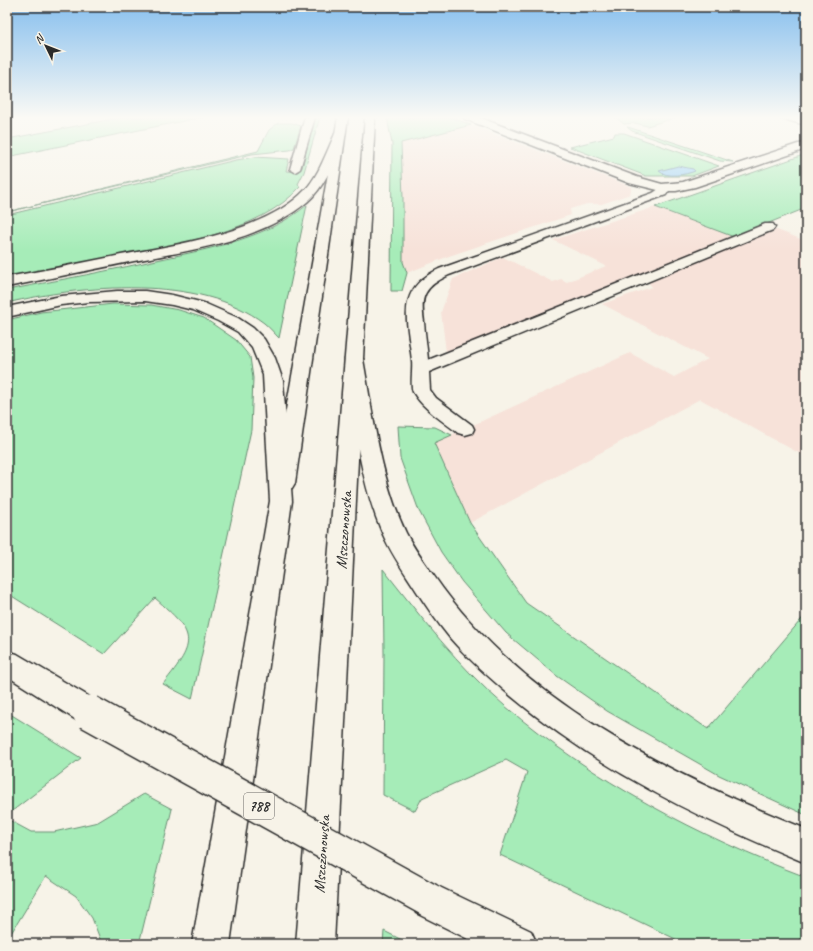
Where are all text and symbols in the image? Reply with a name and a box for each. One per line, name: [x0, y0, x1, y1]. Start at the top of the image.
north arrow: [26, 26, 66, 66]
text: N: [31, 30, 48, 46]
street label: Mszczonowska: [331, 489, 357, 570]
road number: 788: [244, 793, 274, 819]
street label: Mszczonowska: [309, 813, 335, 894]

